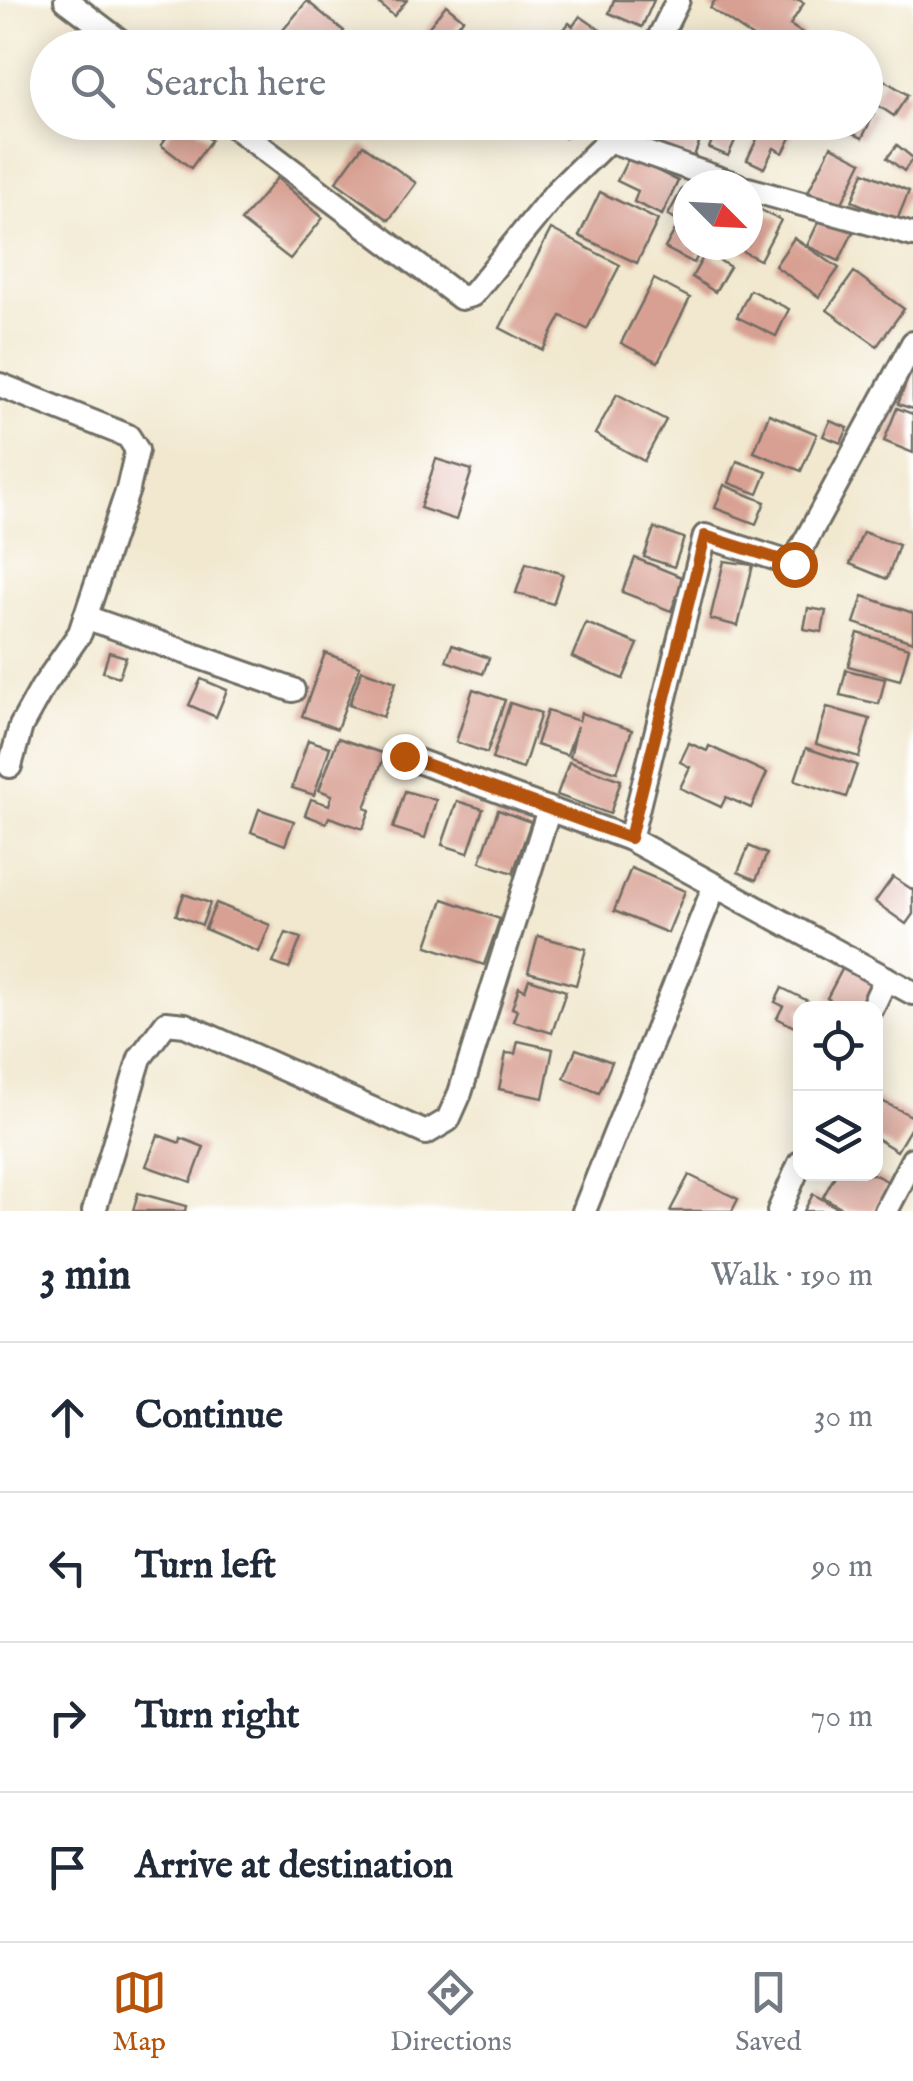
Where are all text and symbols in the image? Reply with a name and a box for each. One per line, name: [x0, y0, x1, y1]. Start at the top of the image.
search box: [30, 30, 883, 140]
icon: search: [65, 58, 120, 113]
text: Search here: [145, 61, 326, 109]
north arrow: [673, 170, 763, 260]
route start: [772, 542, 818, 588]
route end: [382, 734, 428, 780]
map controls: [793, 1001, 883, 1181]
button: locate: [793, 1001, 883, 1091]
button: layers: [793, 1091, 883, 1181]
text: 3 min: [40, 1250, 131, 1303]
text: Walk · 190 m: [710, 1256, 873, 1297]
icon: ahead: [40, 1390, 95, 1445]
text: Continue: [135, 1393, 283, 1441]
text: 30 m: [814, 1397, 873, 1438]
icon: left: [40, 1540, 95, 1595]
text: Turn left: [135, 1543, 276, 1591]
text: 90 m: [812, 1547, 873, 1588]
icon: right: [40, 1690, 95, 1745]
text: Turn right: [135, 1693, 299, 1741]
text: 70 m: [811, 1697, 873, 1738]
icon: arrive: [40, 1840, 95, 1895]
text: Arrive at destination: [135, 1843, 453, 1891]
tab: Map: [112, 1965, 167, 2060]
tab: Directions: [390, 1965, 512, 2060]
tab: Saved: [735, 1965, 801, 2060]

